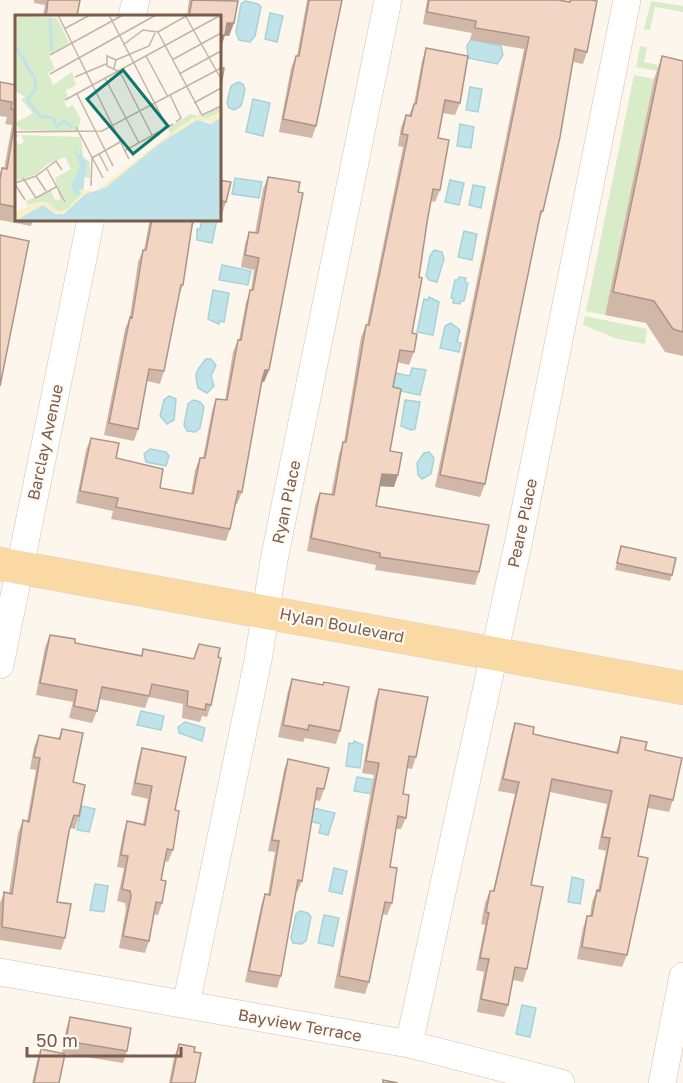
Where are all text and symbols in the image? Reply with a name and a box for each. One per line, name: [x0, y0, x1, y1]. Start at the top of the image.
inset map: [15, 15, 220, 220]
street label: Barclay Avenue: [23, 382, 67, 502]
street label: Ryan Place: [267, 458, 305, 546]
street label: Peare Place: [503, 477, 541, 569]
street label: Hylan Boulevard: [278, 603, 406, 647]
street label: Bayview Terrace: [237, 1004, 363, 1046]
scale bar: [27, 1020, 182, 1058]
text: 50 m: [36, 1029, 78, 1051]

